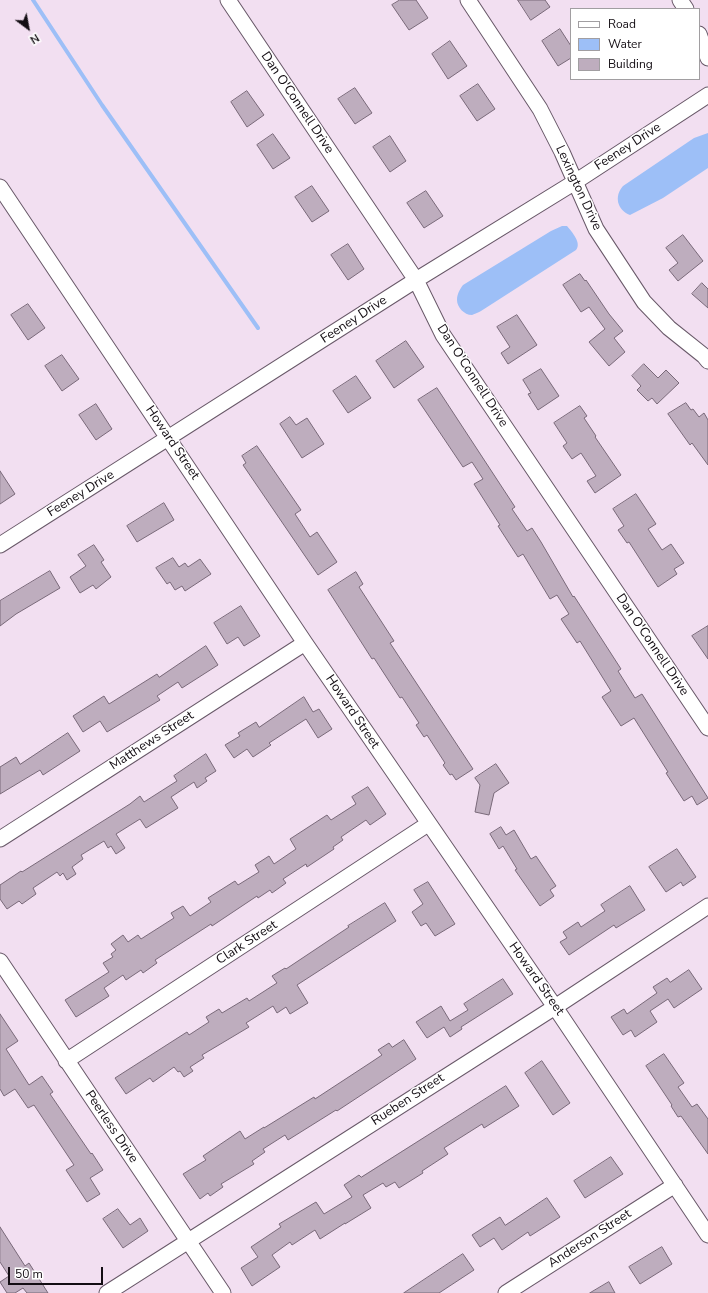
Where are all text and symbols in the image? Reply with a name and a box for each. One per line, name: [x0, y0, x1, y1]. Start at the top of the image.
north arrow: [8, 8, 48, 48]
legend: [570, 8, 700, 80]
text: Road: [608, 16, 636, 32]
text: N: [27, 30, 42, 47]
text: Water: [608, 36, 642, 52]
street label: Dan O'Connell Drive: [257, 49, 337, 157]
text: Building: [608, 56, 653, 72]
street label: Feeney Drive: [592, 120, 664, 174]
street label: Lexington Drive: [551, 143, 605, 233]
street label: Feeney Drive: [318, 293, 390, 347]
street label: Dan O'Connell Drive: [433, 322, 511, 430]
street label: Howard Street: [142, 403, 202, 483]
street label: Feeney Drive: [45, 467, 117, 521]
street label: Dan O'Connell Drive: [612, 591, 692, 699]
street label: Howard Street: [322, 672, 382, 752]
street label: Matthews Street: [107, 708, 197, 774]
street label: Clark Street: [214, 918, 280, 968]
street label: Howard Street: [505, 939, 567, 1019]
street label: Rueben Street: [369, 1071, 447, 1129]
street label: Peerless Drive: [81, 1088, 141, 1166]
street label: Anderson Street: [546, 1206, 634, 1272]
scale bar: [10, 1259, 105, 1285]
text: 50 m: [15, 1266, 43, 1282]

